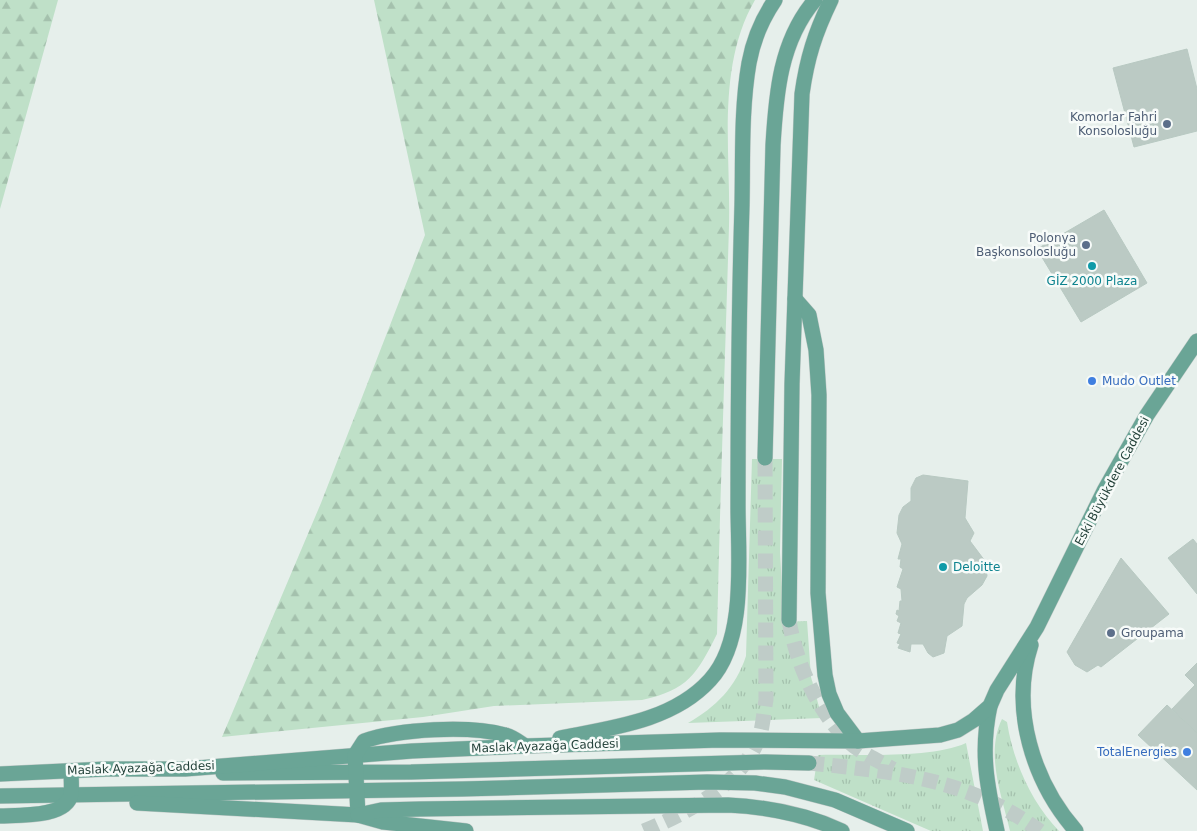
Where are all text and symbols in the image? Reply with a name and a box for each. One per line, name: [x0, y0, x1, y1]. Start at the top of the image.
place label: Komorlar Fahri Konsolosluğu: [1070, 110, 1157, 138]
marker: Komorlar Fahri Konsolosluğu: [1161, 118, 1173, 130]
place label: Polonya Başkonsolosluğu: [976, 231, 1076, 259]
marker: Polonya Başkonsolosluğu: [1080, 239, 1092, 251]
marker: GİZ 2000 Plaza: [1086, 260, 1098, 272]
place label: GİZ 2000 Plaza: [1047, 273, 1137, 288]
place label: Mudo Outlet: [1102, 374, 1176, 388]
marker: Mudo Outlet: [1086, 375, 1098, 387]
street label: Eski Büyükdere Caddesi: [1072, 414, 1152, 548]
place label: Deloitte: [953, 560, 1000, 574]
marker: Deloitte: [937, 561, 949, 573]
place label: Groupama: [1121, 626, 1184, 640]
marker: Groupama: [1105, 627, 1117, 639]
street label: Maslak Ayazağa Caddesi: [471, 736, 619, 756]
place label: TotalEnergies: [1096, 745, 1177, 759]
marker: TotalEnergies: [1181, 746, 1193, 758]
street label: Maslak Ayazağa Caddesi: [67, 758, 215, 778]

